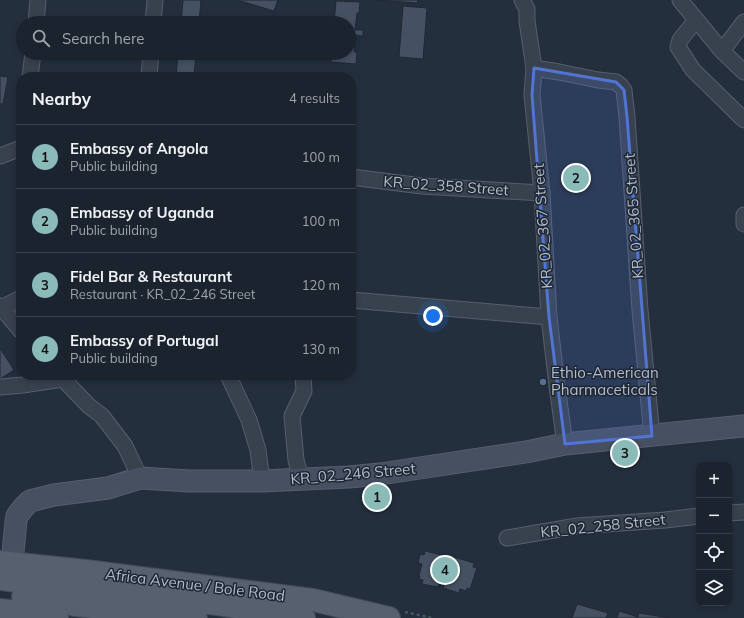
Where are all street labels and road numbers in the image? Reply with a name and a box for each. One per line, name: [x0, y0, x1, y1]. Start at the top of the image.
street label: KR_02_365 Street: [620, 153, 647, 279]
street label: KR_02_367 Street: [529, 163, 556, 289]
street label: KR_02_358 Street: [383, 172, 509, 199]
street label: KR_02_246 Street: [290, 459, 416, 488]
street label: KR_02_258 Street: [540, 509, 666, 542]
street label: Africa Avenue / Bole Road: [104, 564, 286, 605]

